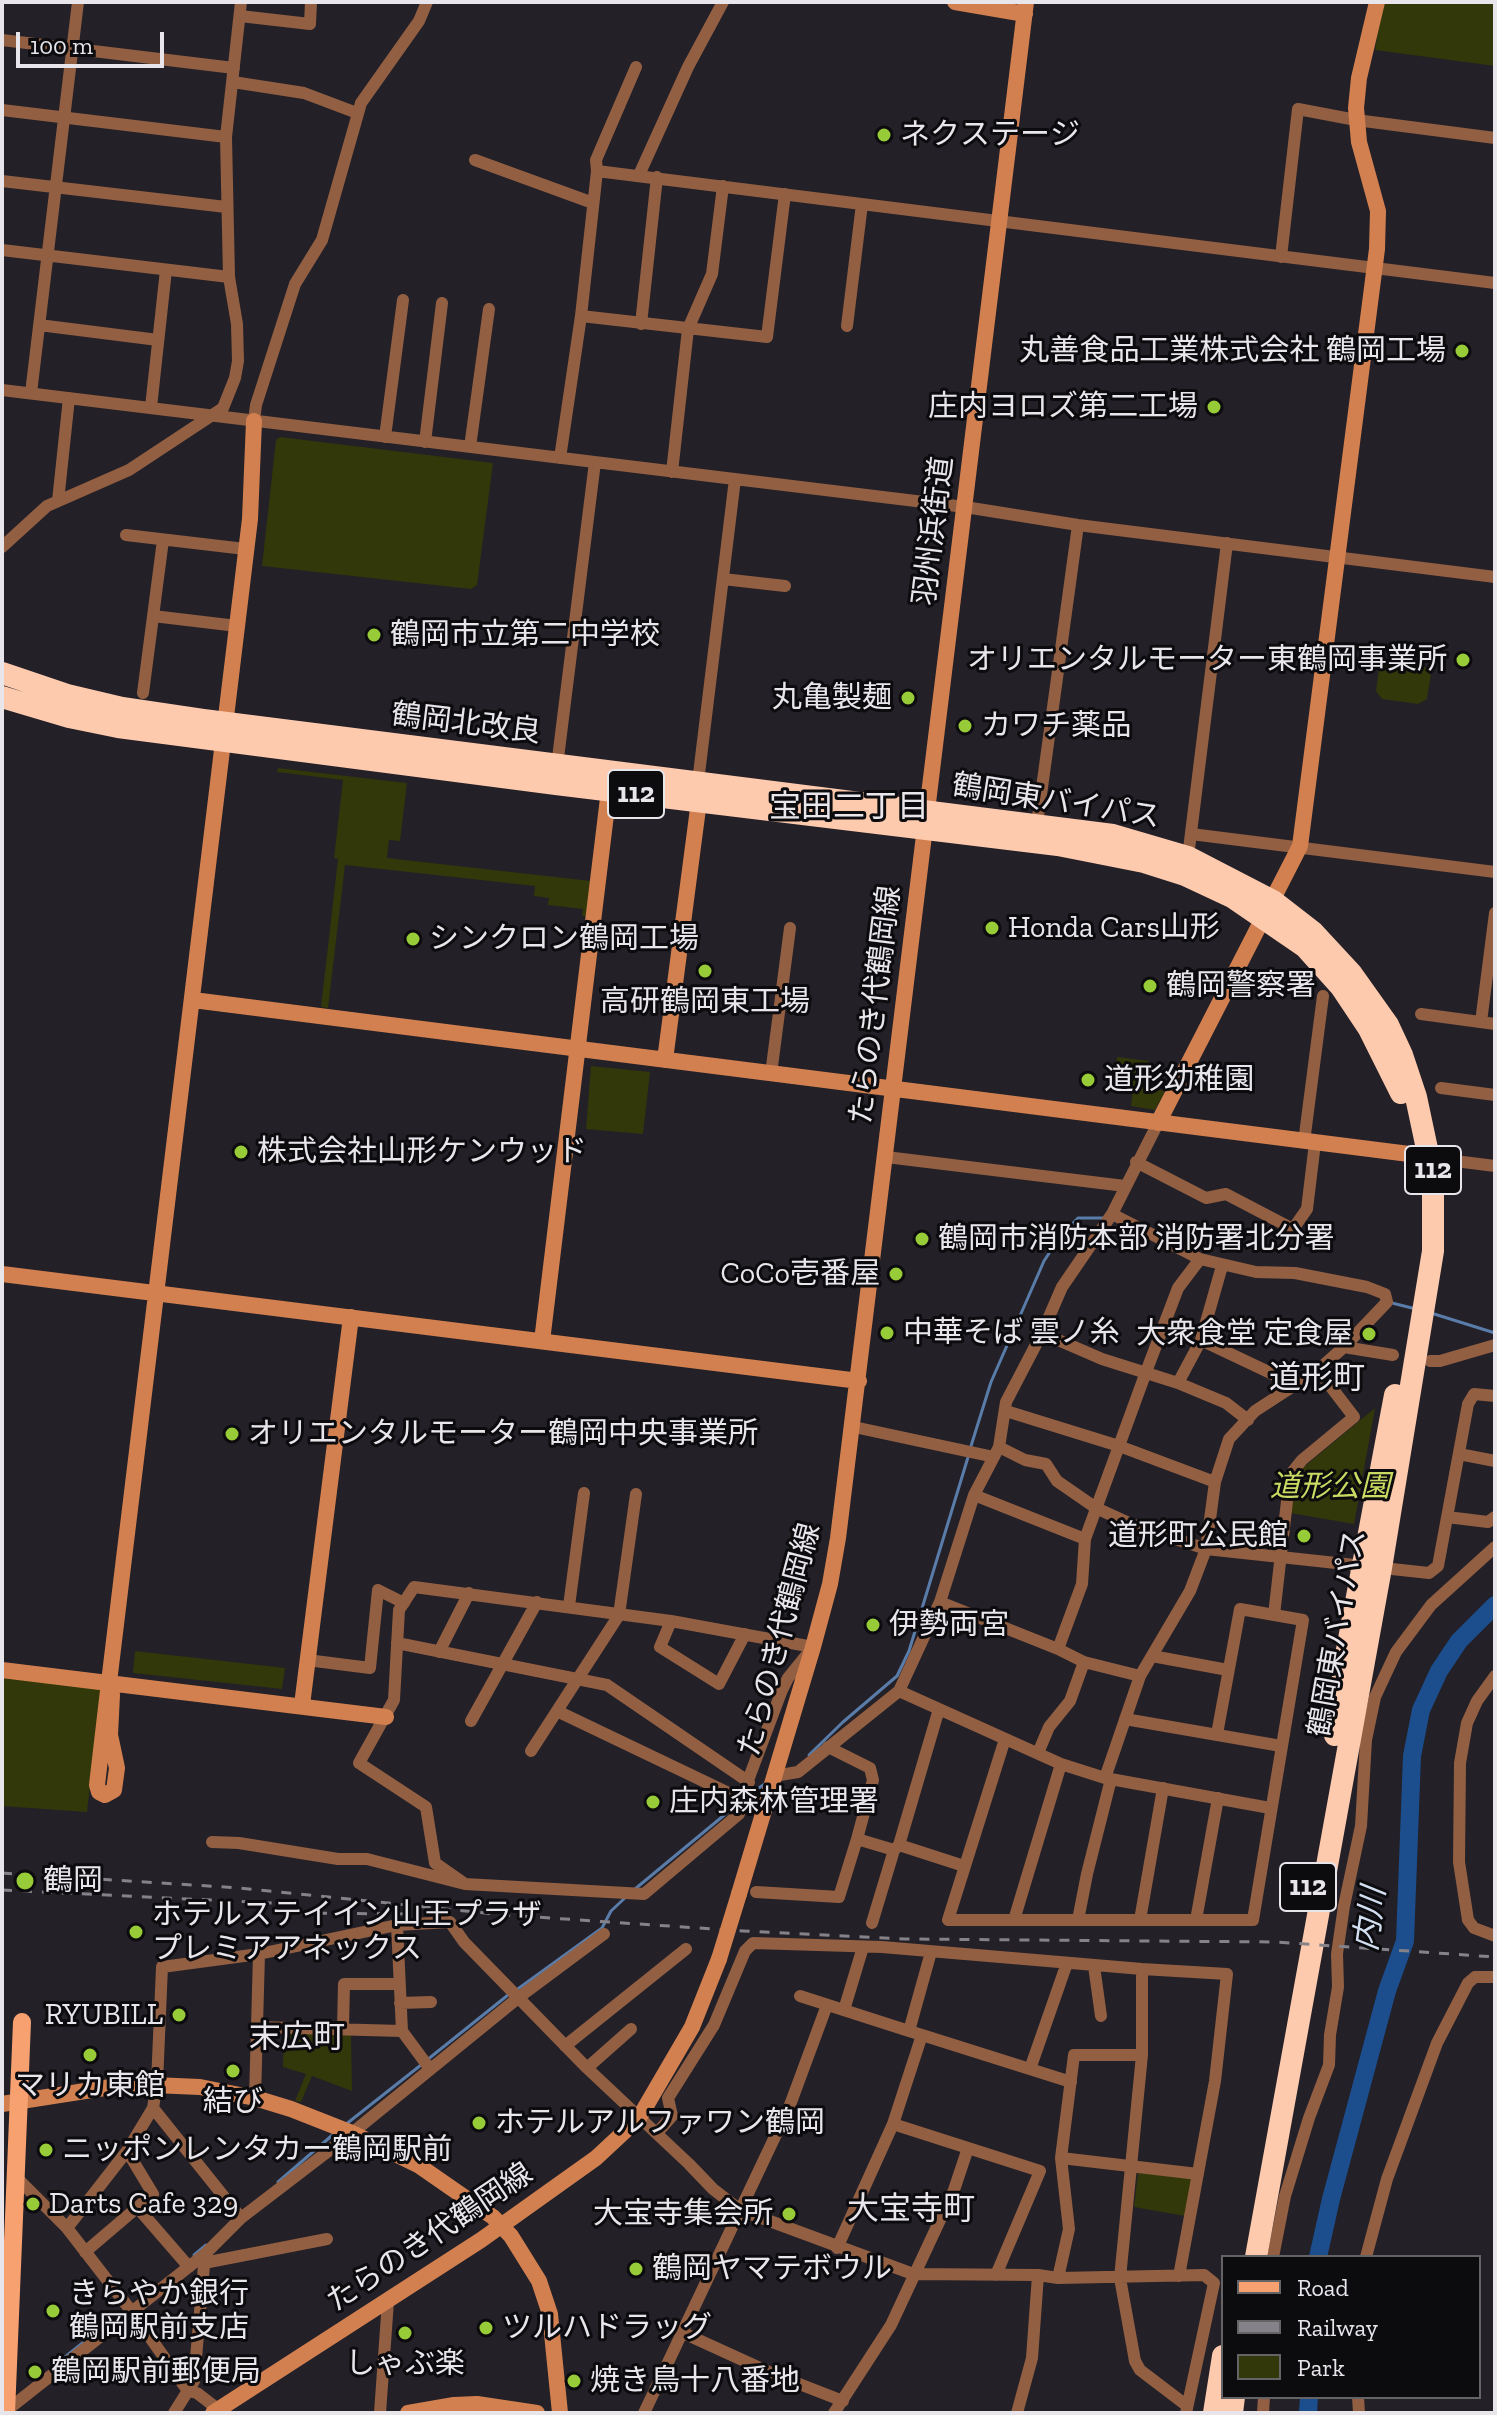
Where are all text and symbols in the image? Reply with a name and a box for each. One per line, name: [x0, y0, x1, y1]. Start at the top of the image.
scale bar: [20, 16, 168, 66]
text: 100 m: [30, 31, 93, 60]
place label: ネクステージ: [900, 117, 1080, 153]
marker: ネクステージ: [875, 126, 893, 144]
place label: 丸善食品工業株式会社 鶴岡工場: [1019, 333, 1446, 369]
marker: 丸善食品工業株式会社 鶴岡工場: [1453, 342, 1471, 360]
place label: 庄内ヨロズ第二工場: [928, 389, 1198, 425]
marker: 庄内ヨロズ第二工場: [1205, 398, 1223, 416]
street label: 羽州浜街道: [907, 454, 961, 608]
place label: 鶴岡市立第二中学校: [390, 617, 660, 653]
marker: 鶴岡市立第二中学校: [365, 626, 383, 644]
place label: オリエンタルモーター東鶴岡事業所: [967, 642, 1447, 678]
marker: オリエンタルモーター東鶴岡事業所: [1454, 651, 1472, 669]
place label: 丸亀製麺: [772, 680, 892, 716]
marker: 丸亀製麺: [899, 689, 917, 707]
street label: 鶴岡北改良: [389, 697, 543, 751]
place label: カワチ薬品: [981, 708, 1131, 744]
marker: カワチ薬品: [956, 717, 974, 735]
street label: 鶴岡東バイパス: [949, 768, 1163, 836]
road number: 112: [608, 770, 664, 818]
district label: 宝田二丁目: [769, 789, 929, 827]
street label: たらのき代鶴岡線: [844, 884, 908, 1126]
place label: Honda Cars山形: [1008, 910, 1220, 946]
marker: Honda Cars山形: [983, 919, 1001, 937]
place label: シンクロン鶴岡工場: [429, 921, 699, 957]
marker: シンクロン鶴岡工場: [404, 930, 422, 948]
marker: 高研鶴岡東工場: [696, 962, 714, 980]
place label: 鶴岡警察署: [1166, 968, 1316, 1004]
marker: 鶴岡警察署: [1141, 977, 1159, 995]
place label: 高研鶴岡東工場: [600, 984, 810, 1020]
place label: 道形幼稚園: [1104, 1062, 1254, 1098]
marker: 道形幼稚園: [1079, 1071, 1097, 1089]
place label: 株式会社山形ケンウッド: [257, 1134, 587, 1170]
marker: 株式会社山形ケンウッド: [232, 1143, 250, 1161]
road number: 112: [1405, 1146, 1461, 1194]
place label: 鶴岡市消防本部 消防署北分署: [938, 1221, 1335, 1257]
marker: 鶴岡市消防本部 消防署北分署: [913, 1230, 931, 1248]
place label: CoCo壱番屋: [720, 1256, 880, 1292]
marker: CoCo壱番屋: [887, 1265, 905, 1283]
place label: 中華そば 雲ノ糸: [903, 1315, 1120, 1351]
place label: 大衆食堂 定食屋: [1136, 1316, 1353, 1352]
marker: 中華そば 雲ノ糸: [878, 1324, 896, 1342]
marker: 大衆食堂 定食屋: [1360, 1325, 1378, 1343]
district label: 道形町: [1269, 1360, 1365, 1398]
place label: オリエンタルモーター鶴岡中央事業所: [248, 1416, 758, 1452]
marker: オリエンタルモーター鶴岡中央事業所: [223, 1425, 241, 1443]
park label: 道形公園: [1270, 1469, 1390, 1505]
place label: 道形町公民館: [1108, 1518, 1288, 1554]
street label: たらのき代鶴岡線: [732, 1519, 828, 1761]
street label: 鶴岡東バイパス: [1302, 1526, 1374, 1740]
marker: 道形町公民館: [1295, 1527, 1313, 1545]
place label: 伊勢両宮: [889, 1607, 1009, 1643]
marker: 伊勢両宮: [864, 1616, 882, 1634]
place label: 庄内森林管理署: [669, 1784, 879, 1820]
marker: 庄内森林管理署: [644, 1793, 662, 1811]
place label: 鶴岡: [43, 1863, 103, 1899]
road number: 112: [1280, 1863, 1336, 1911]
marker: 鶴岡: [14, 1870, 36, 1892]
water label: 内川: [1348, 1885, 1394, 1953]
place label: ホテルステイイン山王プラザ プレミアアネックス: [152, 1897, 542, 1968]
marker: ホテルステイイン山王プラザ プレミアアネックス: [127, 1923, 145, 1941]
place label: RYUBILL: [45, 1997, 163, 2033]
marker: RYUBILL: [170, 2006, 188, 2024]
district label: 末広町: [249, 2019, 345, 2057]
marker: マリカ東館: [81, 2046, 99, 2064]
marker: 結び: [224, 2062, 242, 2080]
place label: マリカ東館: [15, 2068, 165, 2104]
place label: 結び: [203, 2084, 263, 2120]
place label: ホテルアルファワン鶴岡: [495, 2105, 825, 2141]
marker: ホテルアルファワン鶴岡: [470, 2114, 488, 2132]
place label: ニッポンレンタカー鶴岡駅前: [62, 2132, 452, 2168]
marker: ニッポンレンタカー鶴岡駅前: [37, 2141, 55, 2159]
street label: たらのき代鶴岡線: [320, 2156, 540, 2320]
place label: Darts Cafe 329: [49, 2186, 238, 2222]
district label: 大宝寺町: [847, 2191, 975, 2229]
marker: Darts Cafe 329: [24, 2195, 42, 2213]
place label: 大宝寺集会所: [593, 2196, 773, 2232]
marker: 大宝寺集会所: [780, 2205, 798, 2223]
place label: 鶴岡ヤマテボウル: [652, 2251, 892, 2287]
legend: [1221, 2255, 1481, 2399]
marker: 鶴岡ヤマテボウル: [627, 2260, 645, 2278]
text: Road: [1297, 2273, 1349, 2302]
place label: きらやか銀行 鶴岡駅前支店: [69, 2276, 249, 2346]
marker: きらやか銀行 鶴岡駅前支店: [44, 2302, 62, 2320]
place label: ツルハドラッグ: [502, 2310, 712, 2346]
text: Railway: [1297, 2313, 1378, 2342]
marker: ツルハドラッグ: [477, 2319, 495, 2337]
marker: しゃぶ楽: [396, 2324, 414, 2342]
place label: しゃぶ楽: [345, 2346, 465, 2382]
text: Park: [1297, 2353, 1345, 2382]
place label: 鶴岡駅前郵便局: [51, 2354, 261, 2390]
marker: 鶴岡駅前郵便局: [26, 2363, 44, 2381]
place label: 焼き鳥十八番地: [590, 2363, 800, 2399]
marker: 焼き鳥十八番地: [565, 2372, 583, 2390]

